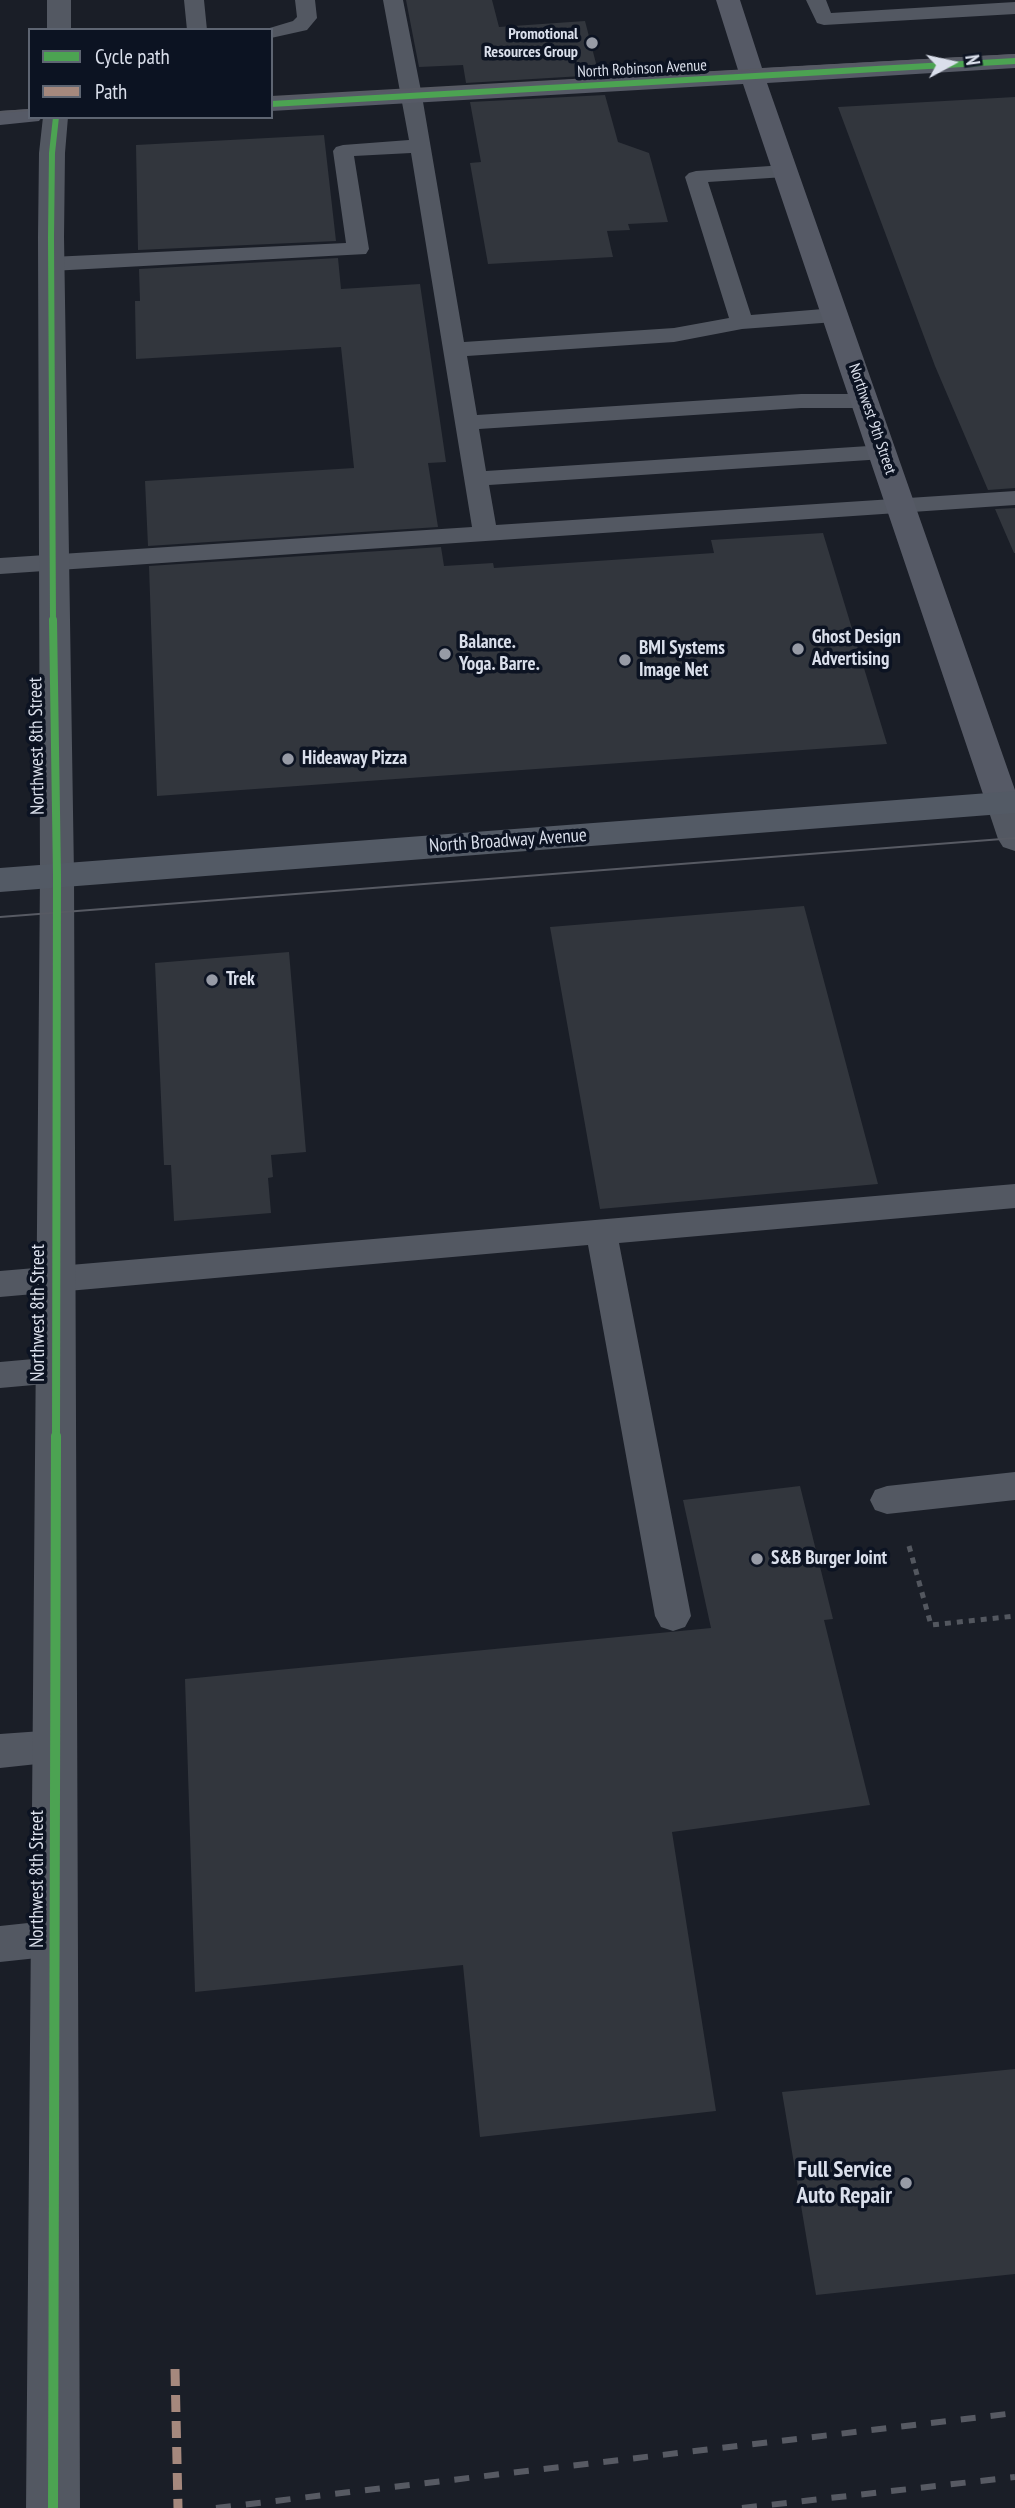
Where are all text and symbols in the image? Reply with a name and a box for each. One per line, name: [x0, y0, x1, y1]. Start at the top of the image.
place label: Promotional Resources Group: [484, 24, 578, 62]
legend: [28, 28, 273, 119]
north arrow: [917, 28, 987, 98]
marker: Promotional Resources Group: [584, 35, 600, 51]
text: Cycle path: [95, 43, 170, 70]
text: N: [960, 53, 985, 67]
street label: North Robinson Avenue: [577, 56, 707, 82]
text: Path: [95, 78, 127, 105]
street label: Northwest 9th Street: [844, 361, 900, 477]
place label: Ghost Design Advertising: [812, 627, 901, 671]
place label: Balance. Yoga. Barre.: [459, 632, 540, 676]
place label: BMI Systems Image Net: [639, 638, 725, 682]
marker: Ghost Design Advertising: [790, 641, 806, 657]
marker: Balance. Yoga. Barre.: [437, 646, 453, 662]
marker: BMI Systems Image Net: [617, 652, 633, 668]
street label: Northwest 8th Street: [24, 677, 50, 815]
place label: Hideaway Pizza: [302, 748, 407, 770]
marker: Hideaway Pizza: [280, 751, 296, 767]
street label: North Broadway Avenue: [428, 824, 588, 858]
place label: Trek: [226, 969, 255, 991]
marker: Trek: [204, 972, 220, 988]
street label: Northwest 8th Street: [28, 1244, 50, 1382]
place label: S&B Burger Joint: [771, 1548, 887, 1570]
marker: S&B Burger Joint: [749, 1551, 765, 1567]
street label: Northwest 8th Street: [27, 1810, 49, 1948]
place label: Full Service Auto Repair: [796, 2156, 892, 2210]
marker: Full Service Auto Repair: [898, 2175, 914, 2191]

